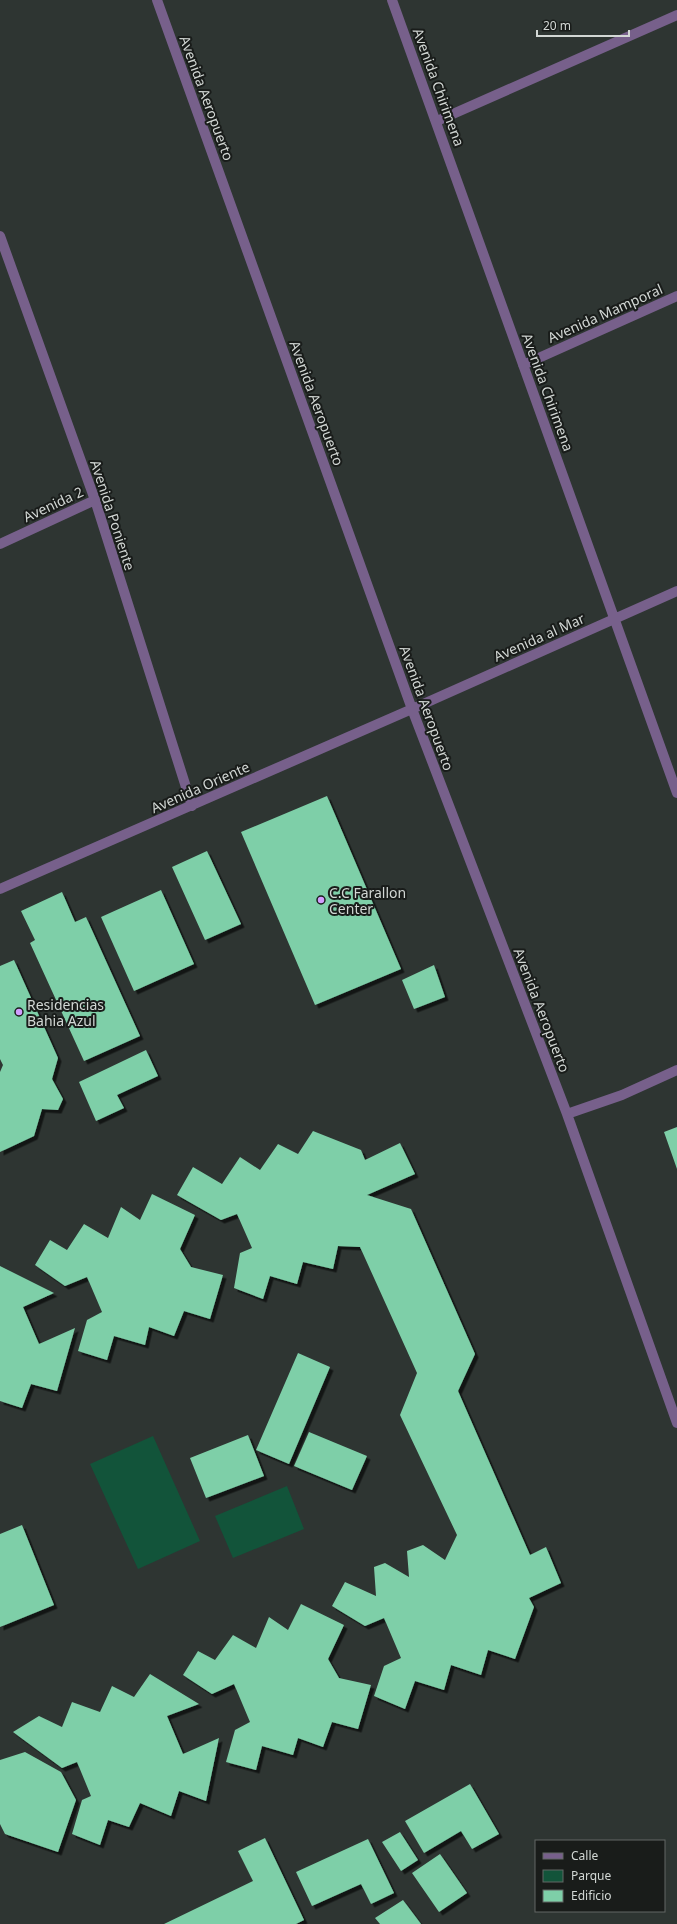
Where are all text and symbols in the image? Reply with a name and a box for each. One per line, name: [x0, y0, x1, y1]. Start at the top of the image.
scale bar: [537, 12, 629, 38]
text: 20 m: [543, 17, 571, 34]
street label: Avenida Chirimena: [409, 25, 469, 149]
street label: Avenida Aeropuerto: [176, 33, 238, 163]
street label: Avenida Mamporal: [544, 279, 666, 347]
street label: Avenida Chirimena: [518, 330, 578, 454]
street label: Avenida Aeropuerto: [286, 338, 348, 468]
street label: Avenida Poniente: [86, 457, 140, 573]
street label: Avenida 2: [20, 482, 86, 526]
street label: Avenida al Mar: [490, 608, 588, 666]
street label: Avenida Aeropuerto: [396, 643, 458, 773]
street label: Avenida Oriente: [148, 757, 252, 817]
place label: C.C Farallon Center: [329, 883, 406, 918]
marker: C.C Farallon Center: [316, 895, 326, 905]
street label: Avenida Aeropuerto: [510, 945, 574, 1075]
place label: Residencias Bahia Azul: [27, 995, 104, 1030]
marker: Residencias Bahia Azul: [14, 1007, 24, 1017]
legend: [535, 1840, 665, 1912]
text: Calle: [571, 1847, 599, 1864]
text: Parque: [571, 1867, 612, 1884]
text: Edificio: [571, 1887, 612, 1904]

